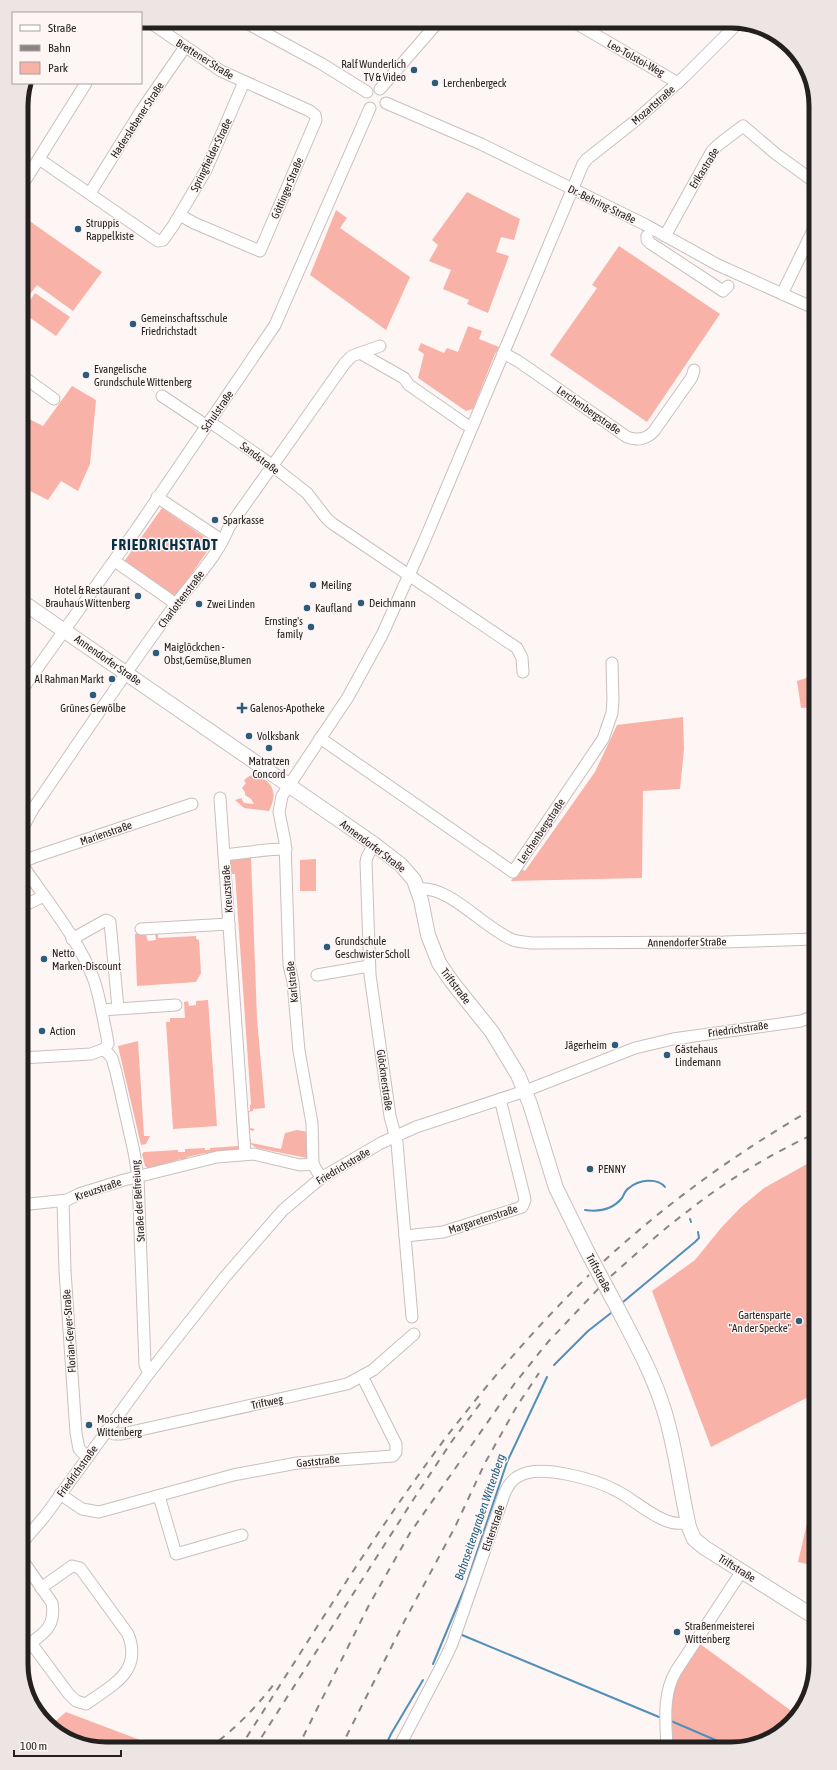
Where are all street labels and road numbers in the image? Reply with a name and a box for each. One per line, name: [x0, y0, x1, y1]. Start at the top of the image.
street label: Brettener Straße: [174, 36, 236, 82]
street label: Leo-Tolstoi-Weg: [605, 37, 667, 79]
street label: Haderslebener Straße: [108, 80, 166, 160]
street label: Mozartstraße: [629, 83, 677, 127]
street label: Springfielder Straße: [188, 116, 234, 194]
street label: Erikastraße: [687, 145, 721, 191]
street label: Göttinger Straße: [269, 155, 305, 221]
street label: Dr.-Behring-Straße: [566, 182, 638, 226]
street label: Lerchenbergstraße: [555, 383, 623, 437]
street label: Schulstraße: [198, 388, 236, 434]
street label: Sandstraße: [238, 439, 282, 477]
street label: Charlottenstraße: [156, 568, 206, 630]
street label: Annendorfer Straße: [72, 632, 144, 688]
street label: Lerchenbergstraße: [515, 796, 567, 866]
street label: Annendorfer Straße: [338, 817, 408, 875]
street label: Marienstraße: [79, 819, 133, 847]
street label: Kreuzstraße: [219, 865, 235, 913]
street label: Annendorfer Straße: [648, 935, 726, 949]
street label: Karlstraße: [284, 961, 300, 1003]
street label: Triftstraße: [439, 966, 473, 1006]
street label: Friedrichstraße: [707, 1019, 769, 1039]
street label: Glöcknerstraße: [375, 1049, 395, 1111]
street label: Friedrichstraße: [314, 1145, 372, 1187]
street label: Straße der Befreiung: [129, 1159, 147, 1242]
street label: Kreuzstraße: [73, 1175, 123, 1203]
street label: Margaretenstraße: [447, 1202, 519, 1236]
street label: Triftstraße: [584, 1252, 614, 1294]
street label: Florian-Geyer-Straße: [60, 1289, 78, 1373]
street label: Triftweg: [250, 1393, 284, 1411]
street label: Friedrichstraße: [54, 1443, 100, 1499]
street label: Gaststraße: [296, 1453, 340, 1469]
street label: Elsterstraße: [479, 1503, 507, 1553]
street label: Triftstraße: [716, 1552, 758, 1584]

